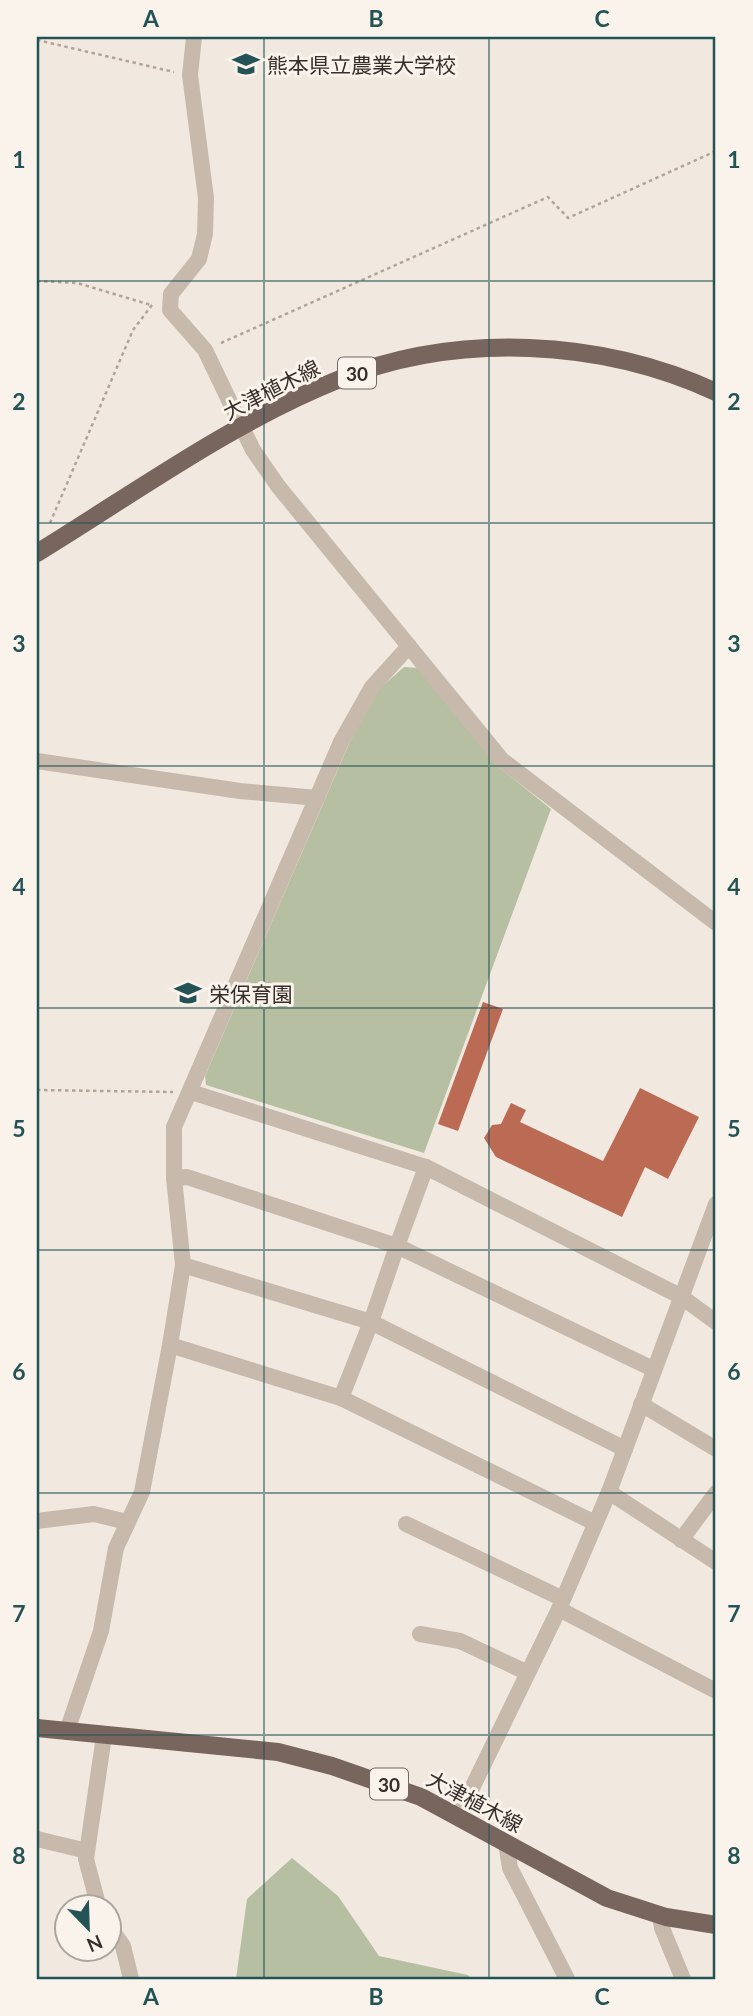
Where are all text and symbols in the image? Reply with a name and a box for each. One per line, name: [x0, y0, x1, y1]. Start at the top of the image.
text: A: [142, 4, 160, 32]
text: B: [368, 4, 384, 32]
text: C: [594, 4, 610, 32]
school or university icon: 熊本県立農業大学校: [231, 49, 261, 79]
place label: 熊本県立農業大学校: [267, 52, 456, 77]
text: 1: [12, 145, 26, 173]
text: 1: [727, 145, 741, 173]
street label: 大津植木線: [219, 354, 323, 424]
road number: 30: [338, 358, 376, 388]
text: 2: [12, 387, 26, 415]
text: 2: [727, 387, 741, 415]
text: 3: [12, 629, 26, 657]
text: 3: [727, 629, 741, 657]
text: 4: [12, 872, 26, 900]
text: 4: [727, 872, 741, 900]
school or university icon: 栄保育園: [173, 978, 203, 1008]
place label: 栄保育園: [209, 981, 293, 1006]
text: 5: [12, 1114, 26, 1142]
text: 5: [727, 1114, 741, 1142]
text: 6: [12, 1357, 26, 1385]
text: 6: [727, 1357, 741, 1385]
text: 7: [12, 1599, 26, 1627]
text: 7: [727, 1599, 741, 1627]
street label: 大津植木線: [423, 1765, 527, 1837]
road number: 30: [370, 1768, 408, 1800]
text: 8: [12, 1841, 26, 1869]
text: 8: [727, 1841, 741, 1869]
north arrow: [52, 1894, 122, 1964]
text: N: [84, 1931, 106, 1958]
text: A: [142, 1982, 160, 2010]
text: B: [368, 1982, 384, 2010]
text: C: [594, 1982, 610, 2010]

